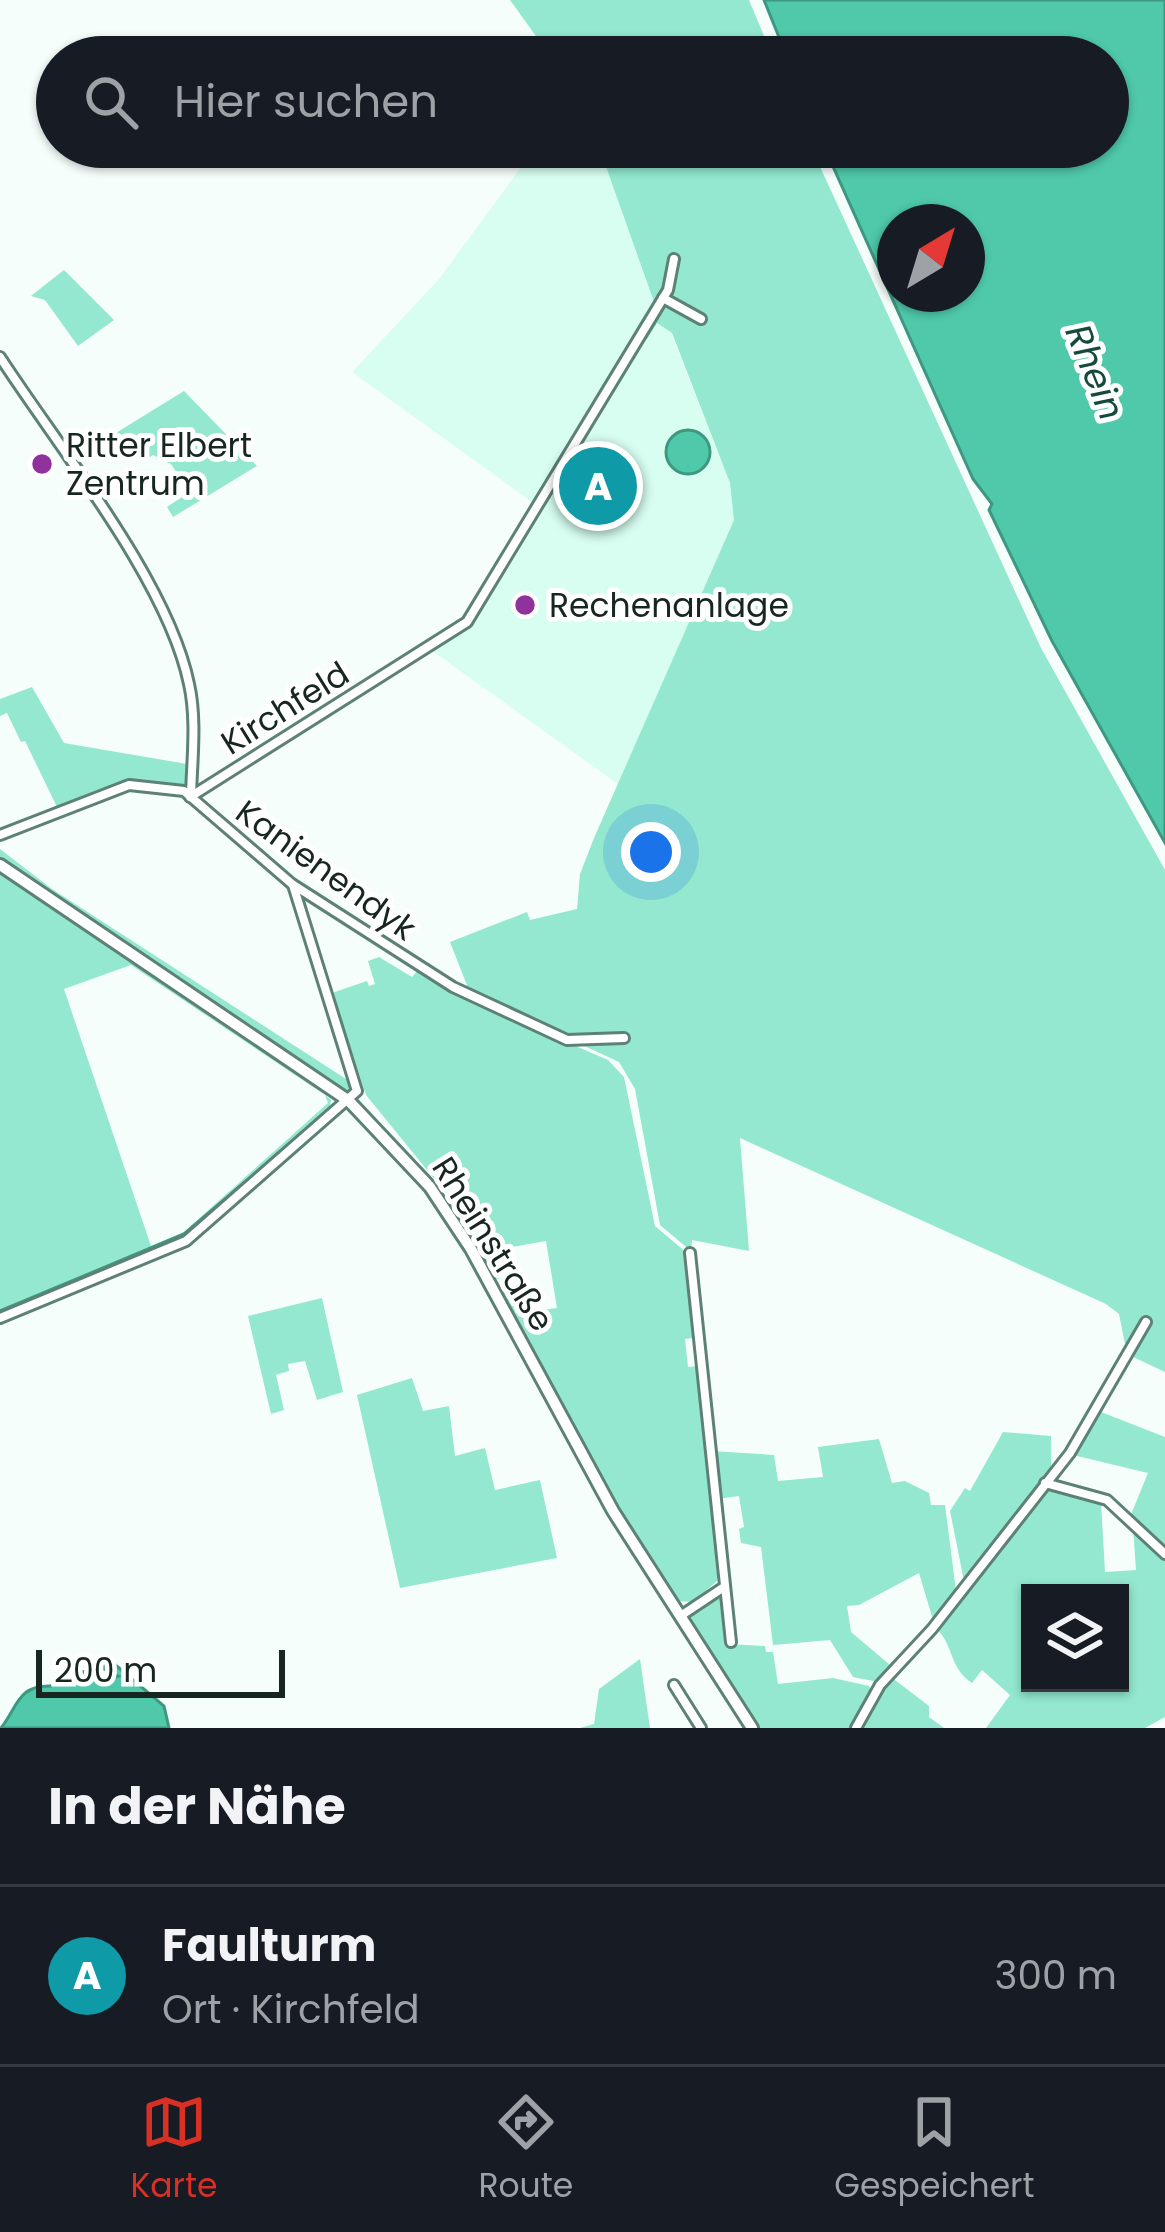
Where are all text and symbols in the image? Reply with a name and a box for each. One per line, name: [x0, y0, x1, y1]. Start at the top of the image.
search box: [36, 36, 1129, 168]
icon: search: [78, 69, 144, 135]
text: Hier suchen: [174, 70, 438, 133]
north arrow: [877, 204, 985, 312]
water label: Rhein: [1053, 316, 1137, 428]
place label: Ritter Elbert Zentrum: [66, 422, 252, 507]
pin: A: [559, 441, 637, 531]
marker: Ritter Elbert Zentrum: [29, 451, 55, 477]
place label: Rechenanlage: [549, 582, 789, 629]
marker: Rechenanlage: [512, 592, 538, 618]
street label: Kirchfeld: [212, 650, 358, 766]
street label: Kanienendyk: [226, 789, 426, 951]
your location: [621, 822, 681, 882]
street label: Rheinstraße: [421, 1148, 565, 1340]
map controls: [1021, 1584, 1129, 1692]
button: layers: [1021, 1584, 1129, 1692]
scale bar: [36, 1644, 285, 1697]
text: 200 m: [54, 1647, 157, 1694]
text: In der Nähe: [48, 1770, 346, 1842]
text: Faulturm: [162, 1914, 376, 1977]
text: A: [73, 1948, 101, 2003]
text: 300 m: [994, 1948, 1117, 2003]
text: Ort · Kirchfeld: [162, 1982, 420, 2037]
tab: Karte: [131, 2089, 217, 2211]
tab: Route: [478, 2089, 573, 2211]
tab: Gespeichert: [834, 2089, 1034, 2211]

